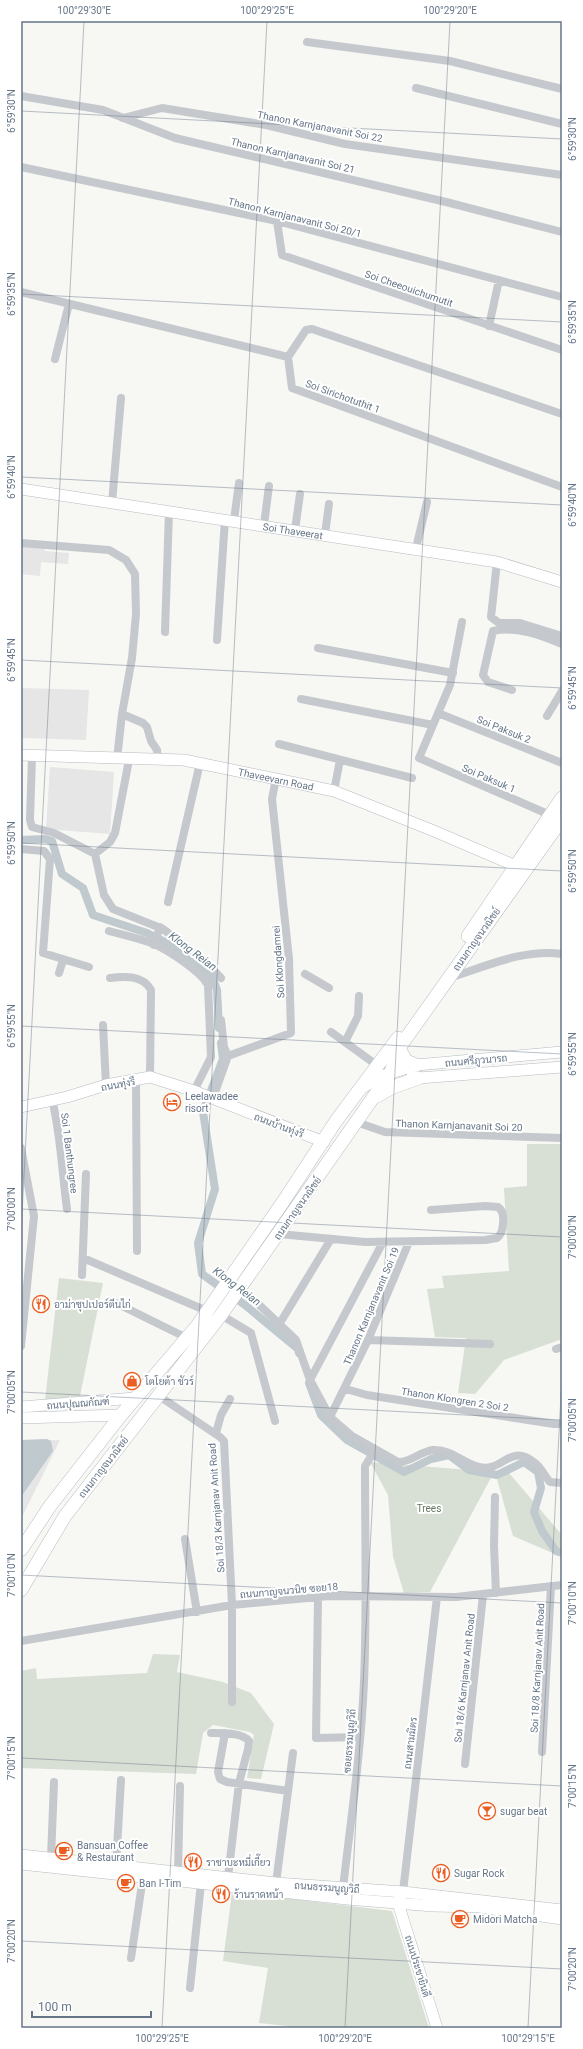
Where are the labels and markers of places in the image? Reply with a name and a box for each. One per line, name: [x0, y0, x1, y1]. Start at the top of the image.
place label: Leelawadee risort: [185, 1091, 238, 1114]
hotel icon: Leelawadee risort: [162, 1092, 182, 1112]
restaurant icon: อาม่าซุปเปอร์ตีนไก่: [31, 1294, 51, 1314]
place label: อาม่าซุปเปอร์ตีนไก่: [54, 1297, 131, 1312]
shop icon: โตโยต้า ชัวร์: [122, 1371, 142, 1391]
place label: โตโยต้า ชัวร์: [144, 1374, 194, 1387]
bar icon: sugar beat: [477, 1801, 497, 1821]
place label: sugar beat: [500, 1806, 547, 1817]
place label: Bansuan Coffee & Restaurant: [77, 1840, 148, 1863]
cafe icon: Bansuan Coffee & Restaurant: [54, 1841, 74, 1861]
restaurant icon: ราชาบะหมี่เกี๊ยว: [183, 1852, 203, 1872]
place label: ราชาบะหมี่เกี๊ยว: [206, 1853, 271, 1868]
restaurant icon: Sugar Rock: [431, 1863, 451, 1883]
place label: Sugar Rock: [454, 1868, 505, 1879]
cafe icon: Ban I-Tim: [116, 1873, 136, 1893]
place label: Ban I-Tim: [139, 1878, 182, 1889]
restaurant icon: ร้านราดหน้า: [211, 1884, 231, 1904]
place label: ร้านราดหน้า: [234, 1888, 283, 1900]
cafe icon: Midori Matcha: [450, 1909, 470, 1929]
place label: Midori Matcha: [473, 1914, 537, 1925]

